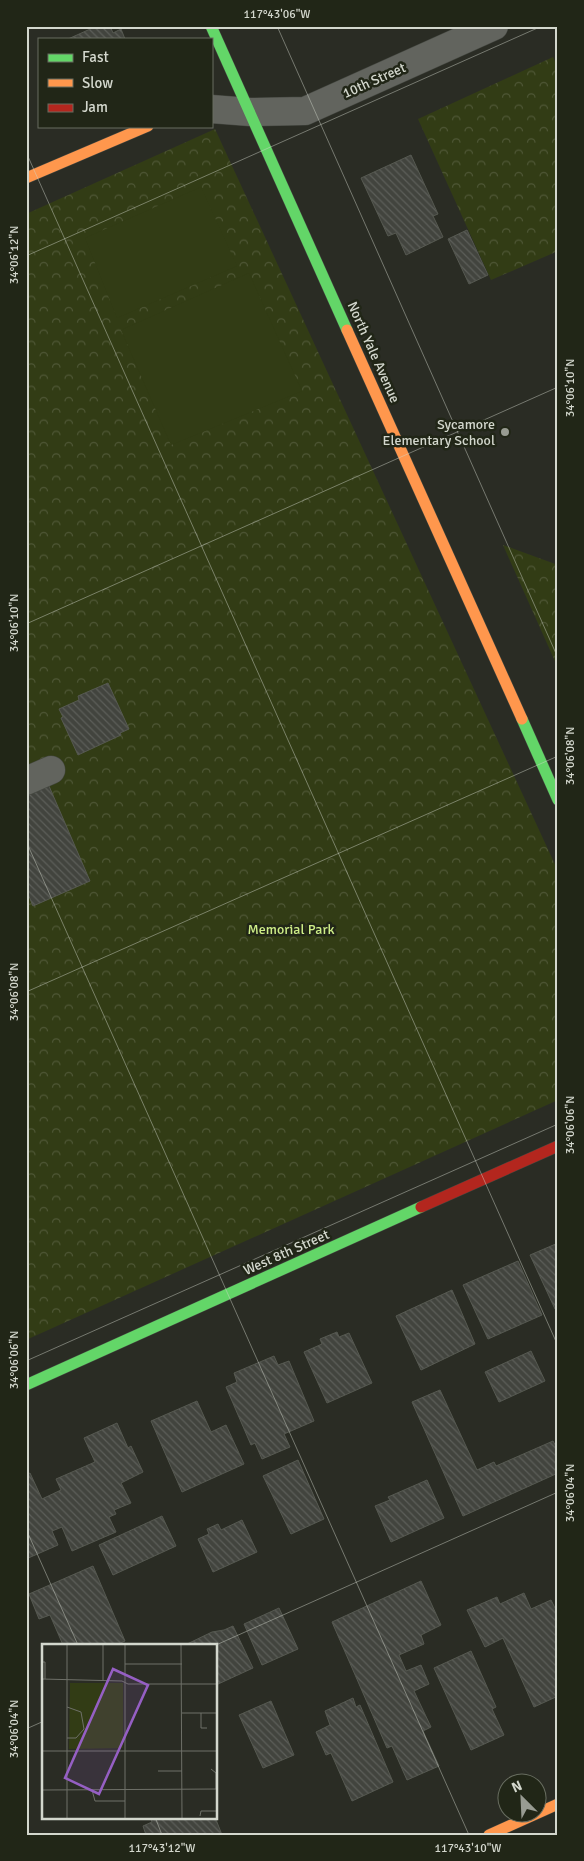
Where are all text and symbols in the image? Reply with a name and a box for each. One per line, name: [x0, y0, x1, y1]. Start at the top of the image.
text: 117°43'06"W: [243, 7, 311, 22]
legend: [38, 38, 212, 128]
text: Fast: [82, 48, 109, 66]
street label: 10th Street: [340, 59, 408, 102]
text: Slow: [82, 74, 113, 92]
text: Jam: [82, 98, 108, 116]
text: 34°06'12"N: [7, 226, 22, 284]
street label: North Yale Avenue: [344, 299, 404, 406]
text: 34°06'10"N: [563, 359, 578, 417]
place label: Sycamore Elementary School: [382, 416, 495, 449]
marker: Sycamore Elementary School: [499, 426, 511, 438]
text: 34°06'10"N: [7, 594, 22, 652]
text: 34°06'08"N: [563, 727, 578, 785]
park label: Memorial Park: [247, 921, 335, 938]
text: 34°06'08"N: [7, 963, 22, 1021]
text: 34°06'06"N: [563, 1096, 578, 1154]
street label: West 8th Street: [241, 1226, 332, 1279]
text: 34°06'06"N: [7, 1331, 22, 1389]
text: 34°06'04"N: [563, 1464, 578, 1522]
inset map: [42, 1644, 218, 1818]
text: 34°06'04"N: [7, 1700, 22, 1758]
north arrow: [496, 1774, 546, 1824]
text: N: [509, 1777, 525, 1796]
text: 117°43'12"W: [128, 1841, 196, 1856]
text: 117°43'10"W: [434, 1841, 502, 1856]

